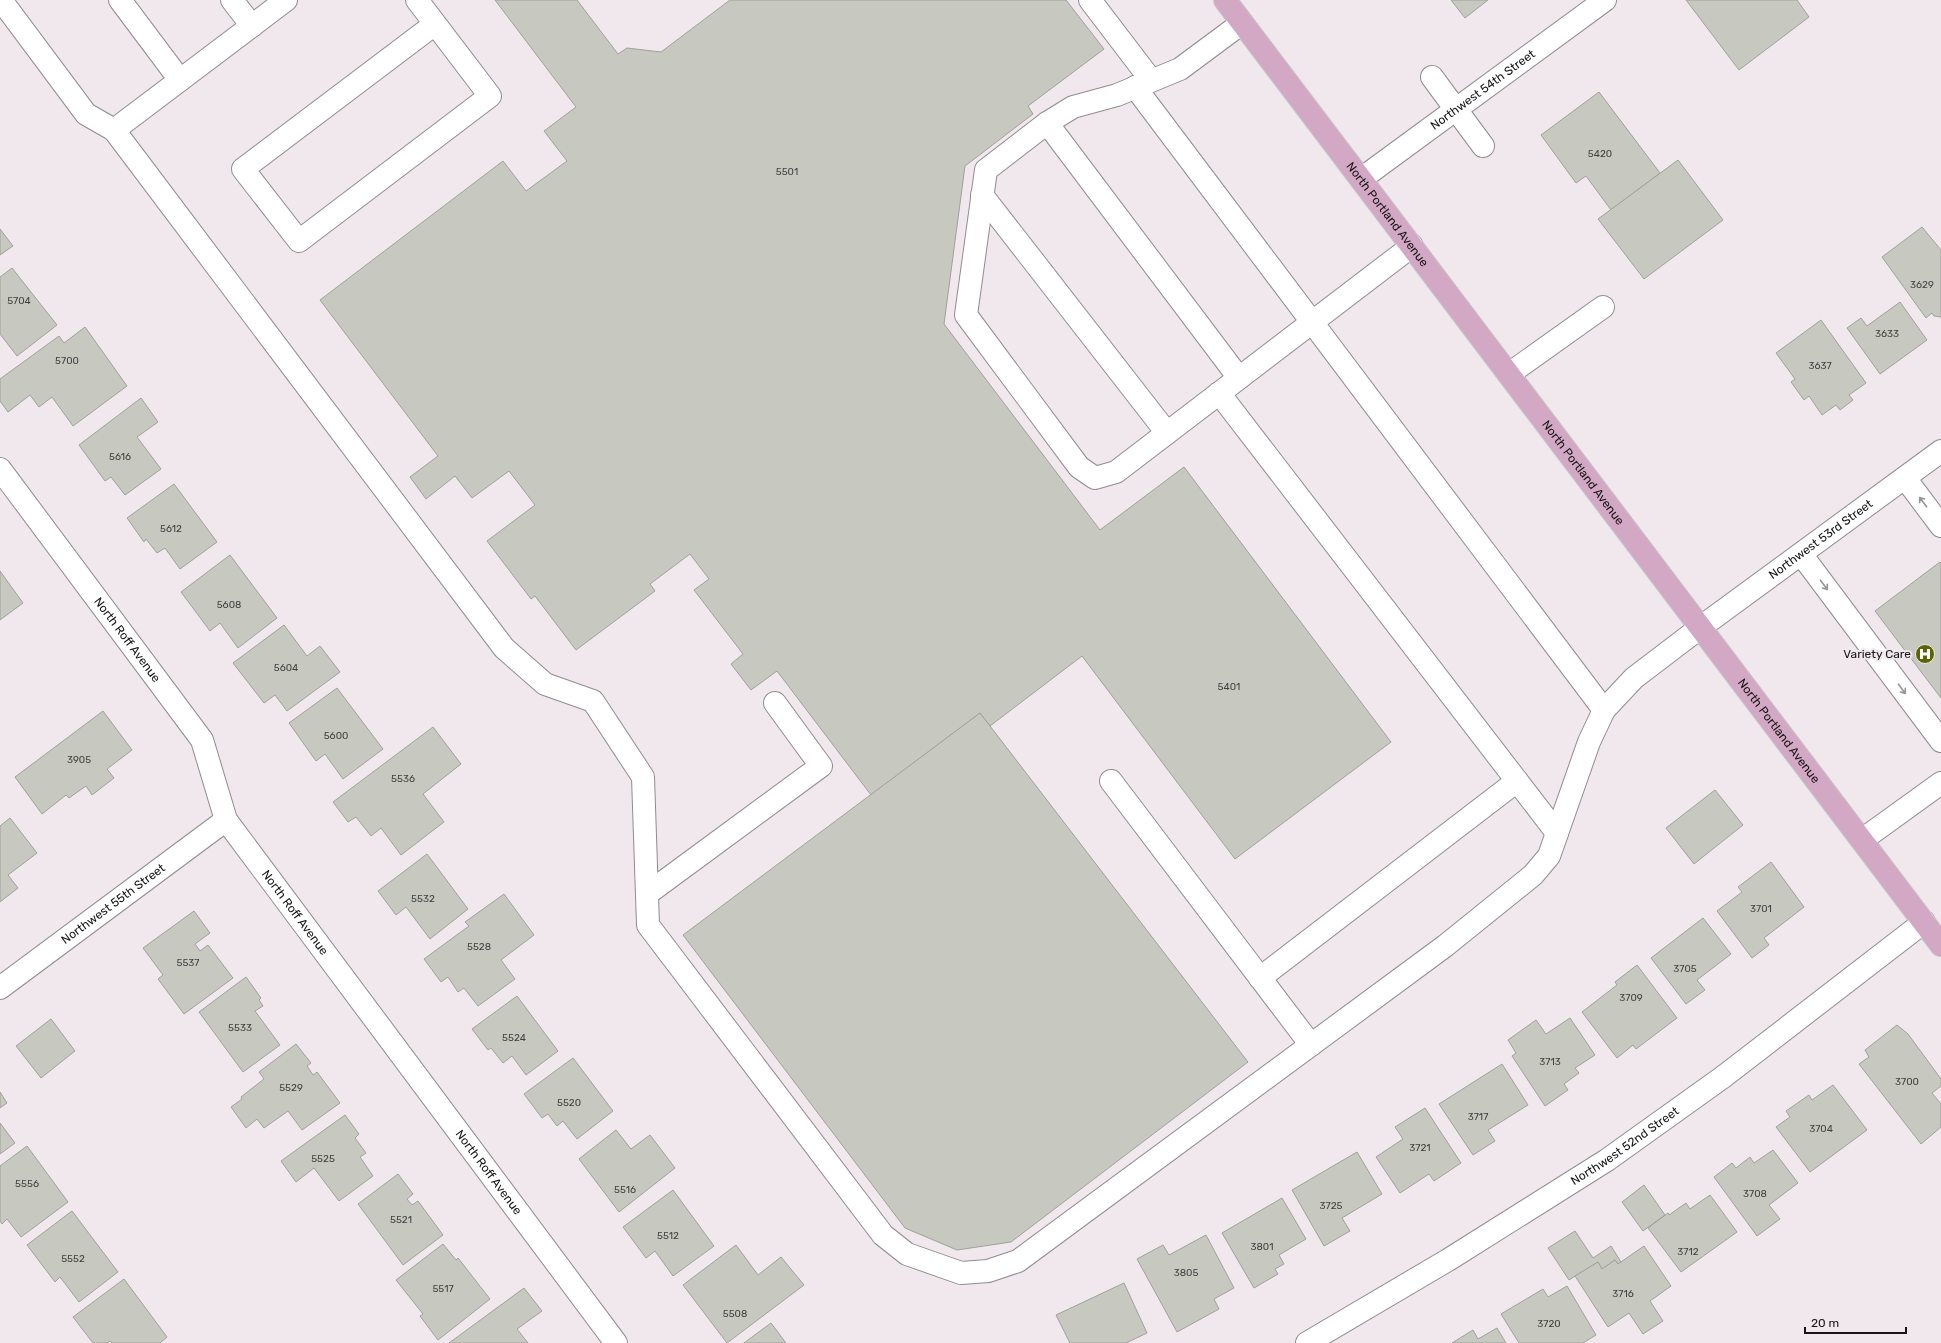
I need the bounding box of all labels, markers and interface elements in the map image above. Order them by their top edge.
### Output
street label: Northwest 54th Street [1428,47,1538,133]
house number: 5420 [1588,148,1612,160]
street label: North Portland Avenue [1343,159,1432,270]
house number: 5501 [776,166,798,178]
house number: 3629 [1910,279,1934,291]
house number: 5704 [7,295,31,307]
house number: 3633 [1875,328,1899,340]
house number: 5700 [55,355,79,367]
house number: 3637 [1808,360,1832,372]
street label: North Portland Avenue [1539,418,1627,528]
house number: 5616 [109,451,131,463]
street label: Northwest 53rd Street [1766,496,1876,582]
one-way arrow [1919,496,1927,507]
house number: 5612 [160,523,182,535]
one-way arrow [1820,580,1829,591]
street label: North Roff Avenue [91,595,164,685]
house number: 5608 [217,599,241,611]
hospital icon: Variety Care [1914,643,1936,665]
place label: Variety Care [1843,647,1911,661]
house number: 5604 [274,662,298,674]
street label: North Portland Avenue [1735,676,1823,786]
house number: 5401 [1218,681,1240,693]
one-way arrow [1898,684,1907,695]
house number: 5600 [324,730,348,742]
house number: 3905 [67,754,91,766]
house number: 5536 [391,773,415,785]
street label: Northwest 55th Street [59,861,168,947]
street label: North Roff Avenue [259,867,331,958]
house number: 5532 [411,893,435,905]
house number: 3701 [1750,903,1772,915]
house number: 5528 [467,941,491,953]
house number: 5537 [176,957,200,969]
house number: 3705 [1673,963,1697,975]
house number: 3709 [1619,992,1643,1004]
house number: 5533 [228,1022,252,1034]
house number: 5524 [502,1032,526,1044]
house number: 3713 [1539,1056,1561,1068]
house number: 3700 [1895,1076,1919,1088]
house number: 5529 [279,1082,303,1094]
house number: 5520 [557,1097,581,1109]
street label: Northwest 52nd Street [1568,1104,1682,1188]
house number: 3717 [1468,1111,1488,1123]
house number: 3704 [1809,1123,1833,1135]
street label: North Roff Avenue [453,1127,525,1218]
house number: 3721 [1409,1142,1431,1154]
house number: 5525 [311,1153,335,1165]
house number: 5556 [15,1178,39,1190]
house number: 5516 [614,1184,636,1196]
house number: 3708 [1743,1188,1767,1200]
house number: 3725 [1320,1200,1343,1212]
house number: 5521 [390,1214,412,1226]
house number: 5512 [657,1230,679,1242]
house number: 3801 [1251,1241,1274,1253]
house number: 3712 [1677,1246,1699,1258]
house number: 5552 [61,1253,85,1265]
house number: 3805 [1174,1267,1198,1279]
house number: 5517 [432,1283,454,1295]
house number: 3716 [1612,1288,1634,1300]
house number: 5508 [723,1308,747,1320]
scale bar [1805,1309,1906,1335]
text: 20 m [1811,1316,1839,1330]
house number: 3720 [1537,1318,1561,1330]

